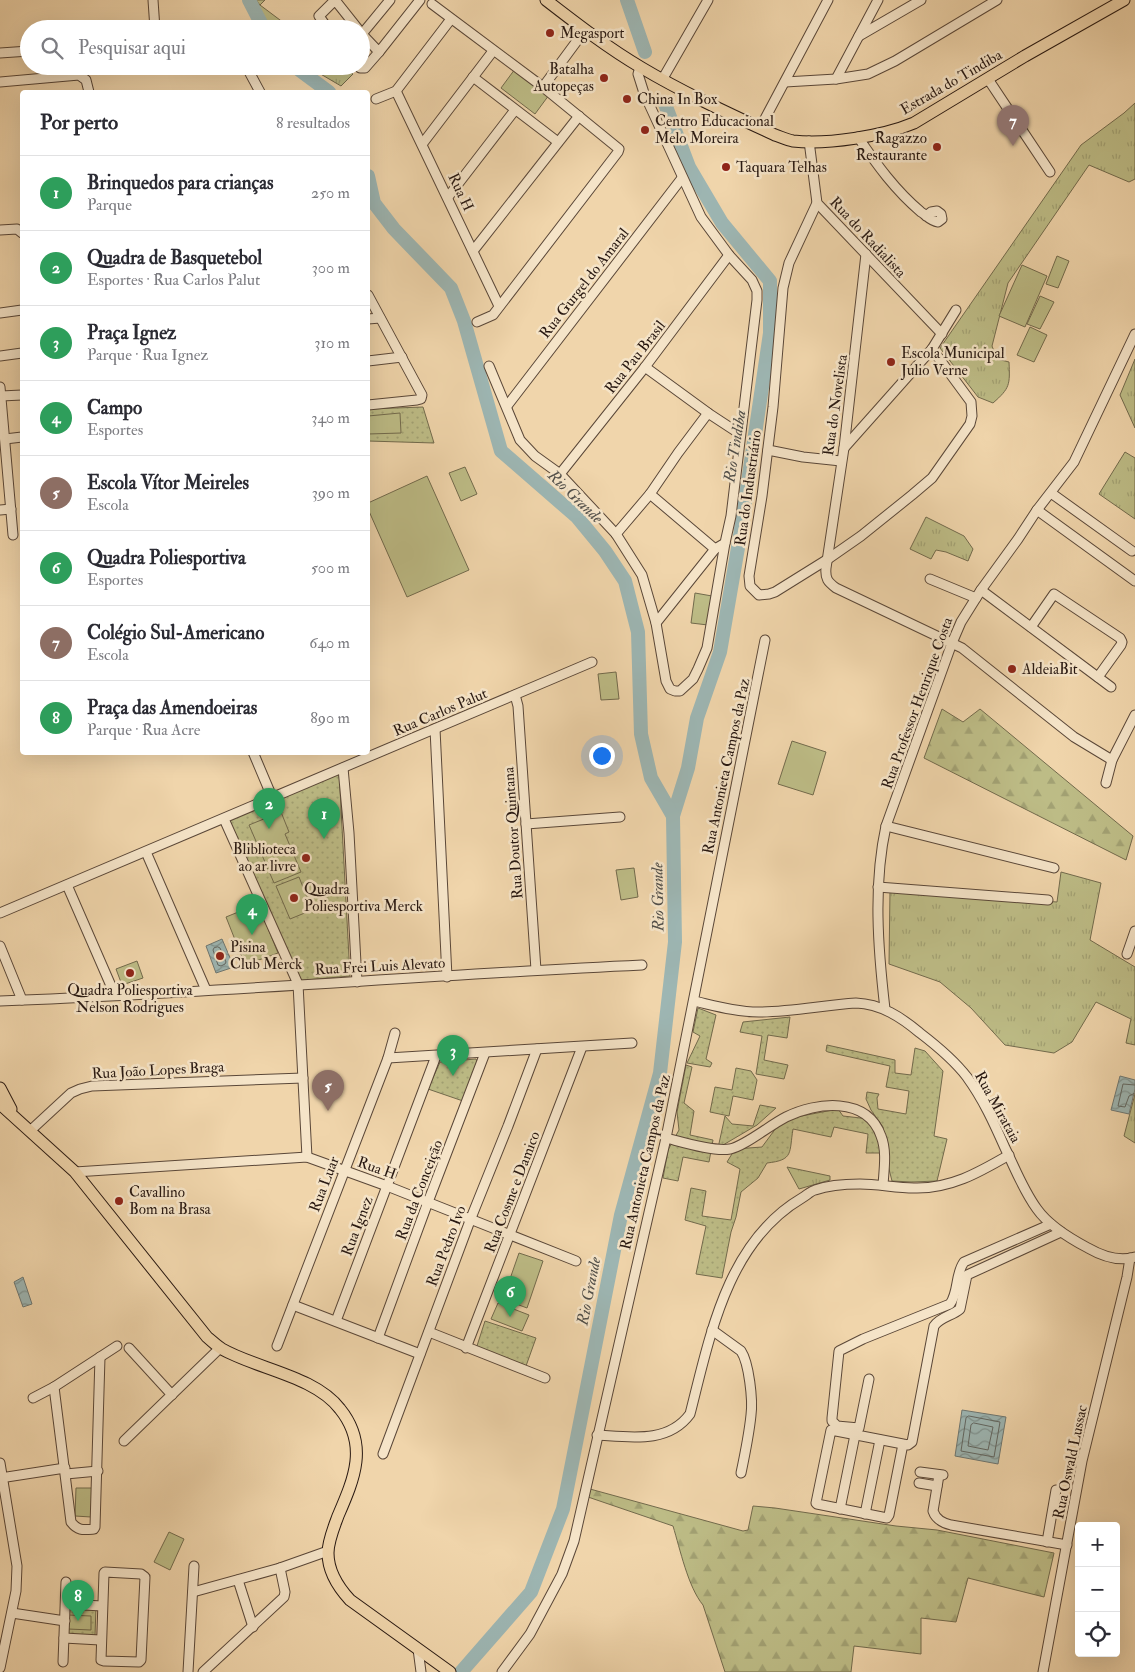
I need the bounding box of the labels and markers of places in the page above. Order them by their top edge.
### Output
place label: Megasport [560,24,625,44]
marker: Megasport [544,27,556,39]
place label: Batalha Autopeças [533,60,595,97]
marker: Batalha Autopeças [598,72,610,84]
place label: China In Box [637,90,718,109]
marker: China In Box [621,93,633,105]
pin: 7 [997,105,1029,146]
place label: Centro Educacional Melo Moreira [655,112,774,148]
marker: Centro Educacional Melo Moreira [639,124,651,136]
place label: Ragazzo Restaurante [856,129,927,165]
marker: Ragazzo Restaurante [931,141,943,153]
place label: Taquara Telhas [736,158,827,177]
marker: Taquara Telhas [720,161,732,173]
place label: Escola Municipal Julio Verne [900,344,1005,381]
marker: Escola Municipal Julio Verne [885,356,897,368]
place label: AldeiaBit [1021,660,1078,679]
marker: AldeiaBit [1006,663,1018,675]
pin: 2 [253,788,285,829]
pin: 1 [308,798,340,839]
place label: Bliblioteca ao ar livre [233,840,297,876]
marker: Bliblioteca ao ar livre [300,852,312,864]
place label: Quadra Poliesportiva Merck [304,880,423,917]
marker: Quadra Poliesportiva Merck [288,892,300,904]
pin: 4 [236,894,268,935]
place label: Pisina Club Merck [230,938,302,974]
marker: Pisina Club Merck [214,950,226,962]
marker: Quadra Poliesportiva Nelson Rodrigues [124,967,136,979]
place label: Quadra Poliesportiva Nelson Rodrigues [67,981,193,1017]
pin: 3 [437,1035,469,1076]
pin: 5 [312,1070,344,1111]
place label: Cavallino Bom na Brasa [129,1183,212,1219]
marker: Cavallino Bom na Brasa [113,1195,125,1207]
pin: 6 [494,1276,526,1317]
pin: 8 [62,1580,94,1621]

